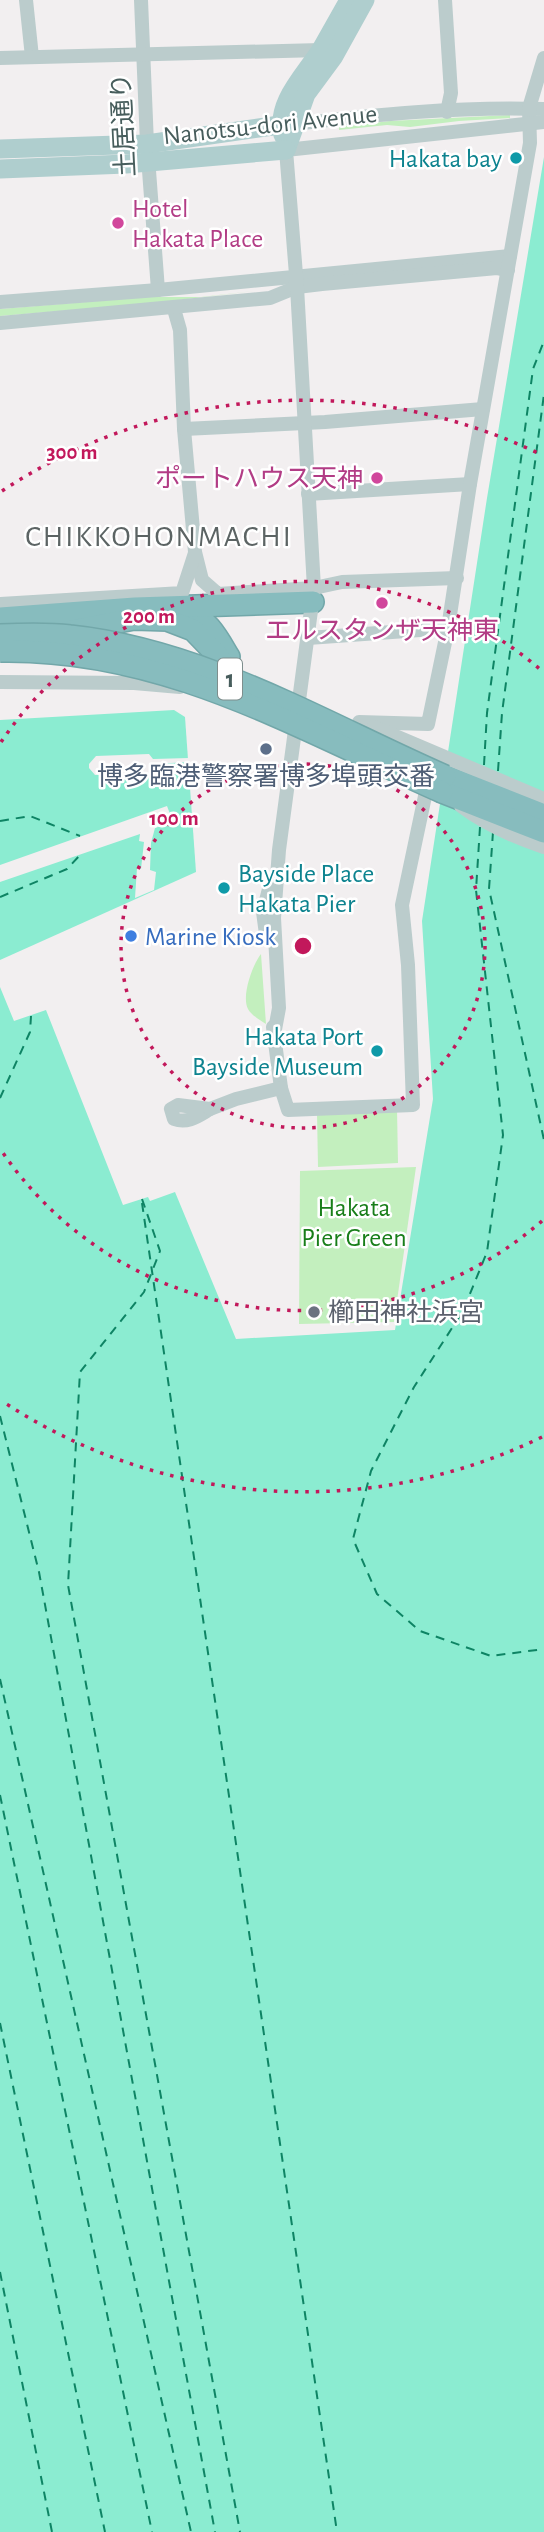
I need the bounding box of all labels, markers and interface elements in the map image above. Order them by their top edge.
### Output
street label: 土居通り [107,72,140,178]
street label: Nanotsu-dori Avenue [162,101,378,149]
place label: Hakata bay [389,146,502,172]
marker: Hakata bay [508,150,524,166]
place label: Hotel Hakata Place [132,196,263,252]
marker: Hotel Hakata Place [110,215,126,231]
text: 300 m [46,442,98,463]
place label: ポートハウス天神 [155,464,363,492]
marker: ポートハウス天神 [369,470,385,486]
district label: CHIKKOHONMACHI [25,522,293,552]
marker: エルスタンザ天神東 [374,595,390,611]
text: 200 m [123,606,175,627]
place label: エルスタンザ天神東 [265,617,499,644]
road number: 1 [218,658,242,700]
marker: 博多臨港警察署博多埠頭交番 [258,741,274,757]
place label: 博多臨港警察署博多埠頭交番 [97,762,435,790]
text: 100 m [149,808,199,829]
place label: Bayside Place Hakata Pier [238,861,374,917]
marker: Bayside Place Hakata Pier [216,880,232,896]
place label: Marine Kiosk [145,924,276,950]
marker: Marine Kiosk [123,928,139,944]
centre of rings [291,934,315,958]
place label: Hakata Port Bayside Museum [192,1024,363,1080]
marker: Hakata Port Bayside Museum [369,1043,385,1059]
park label: Hakata Pier Green [301,1195,407,1251]
place label: 櫛田神社浜宮 [328,1299,484,1326]
marker: 櫛田神社浜宮 [306,1304,322,1320]

